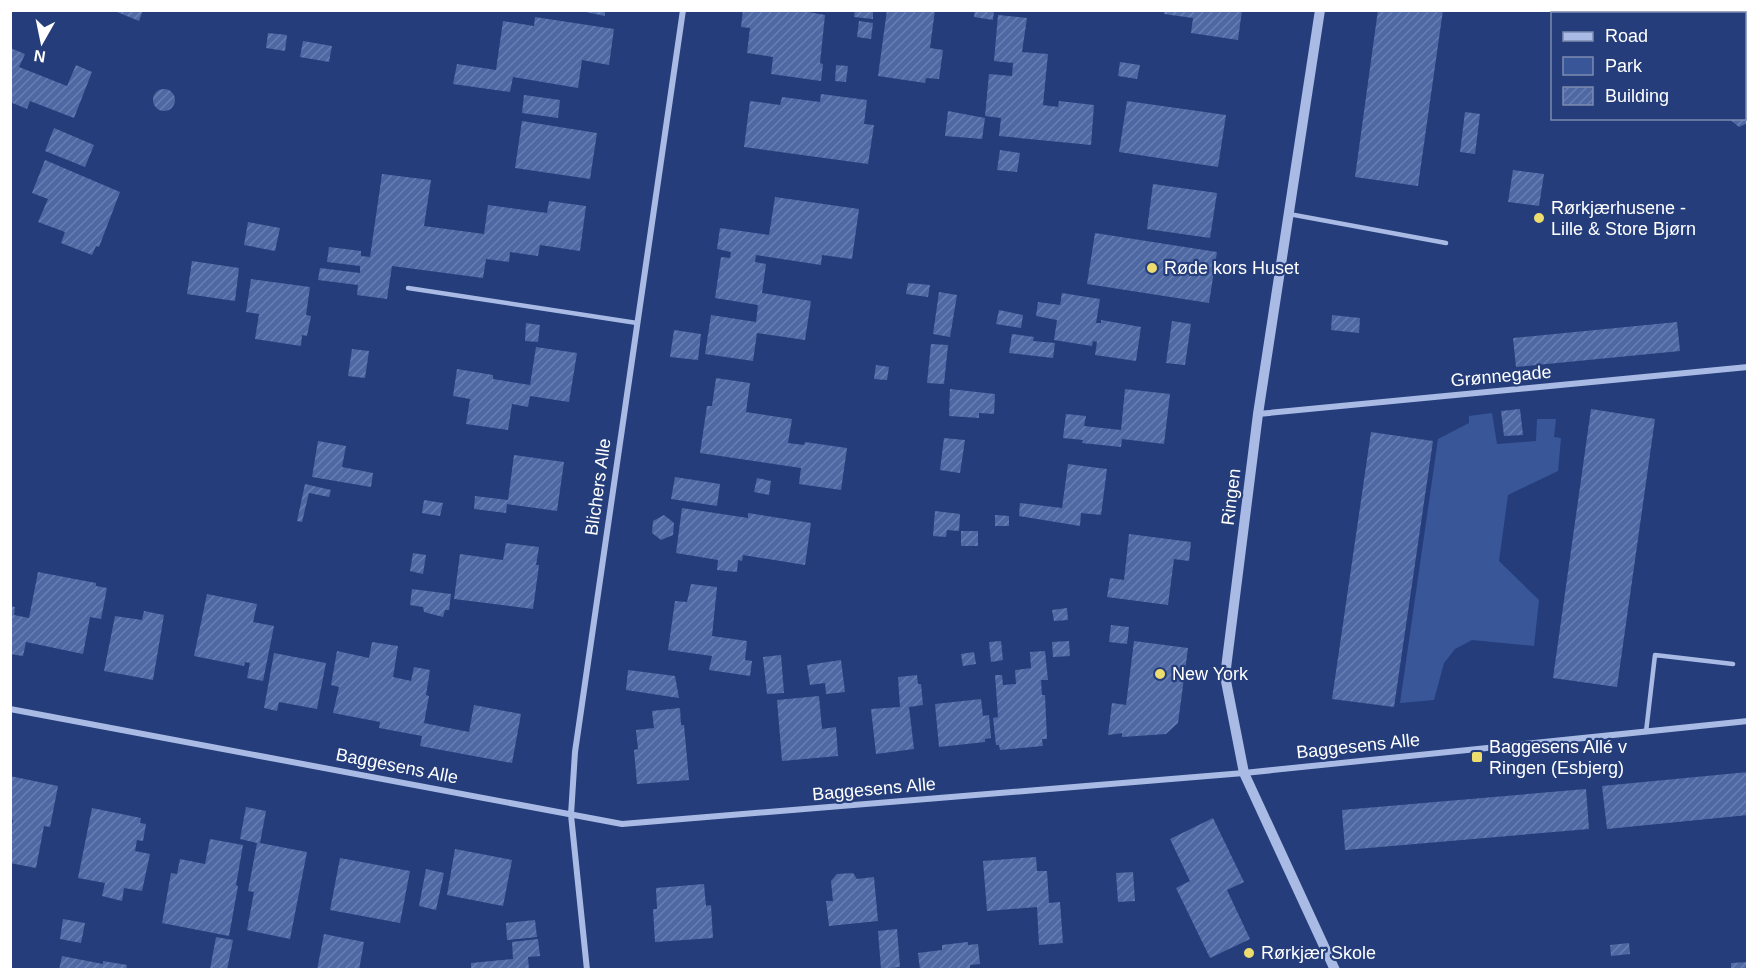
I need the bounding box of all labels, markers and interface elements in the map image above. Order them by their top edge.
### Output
north arrow [12,12,72,72]
legend [1551,12,1746,120]
text: Road [1605,26,1648,46]
text: N [33,47,47,66]
text: Park [1605,56,1643,76]
text: Building [1605,86,1669,106]
place label: Rørkjærhusene - Lille & Store Bjørn [1551,198,1696,239]
marker: Rørkjærhusene - Lille & Store Bjørn [1532,211,1546,225]
place label: Røde kors Huset [1164,258,1299,278]
marker: Røde kors Huset [1145,261,1159,275]
street label: Grønnegade [1450,362,1552,390]
street label: Blichers Alle [581,437,615,537]
street label: Ringen [1218,467,1244,527]
place label: New York [1172,664,1249,684]
marker: New York [1153,667,1167,681]
street label: Baggesens Alle [1295,730,1421,762]
place label: Baggesens Allé v Ringen (Esbjerg) [1489,737,1627,778]
street label: Baggesens Alle [334,744,460,788]
marker: Baggesens Allé v Ringen (Esbjerg) [1470,750,1484,764]
street label: Baggesens Alle [811,774,937,804]
place label: Rørkjær Skole [1261,943,1376,963]
marker: Rørkjær Skole [1242,946,1256,960]

